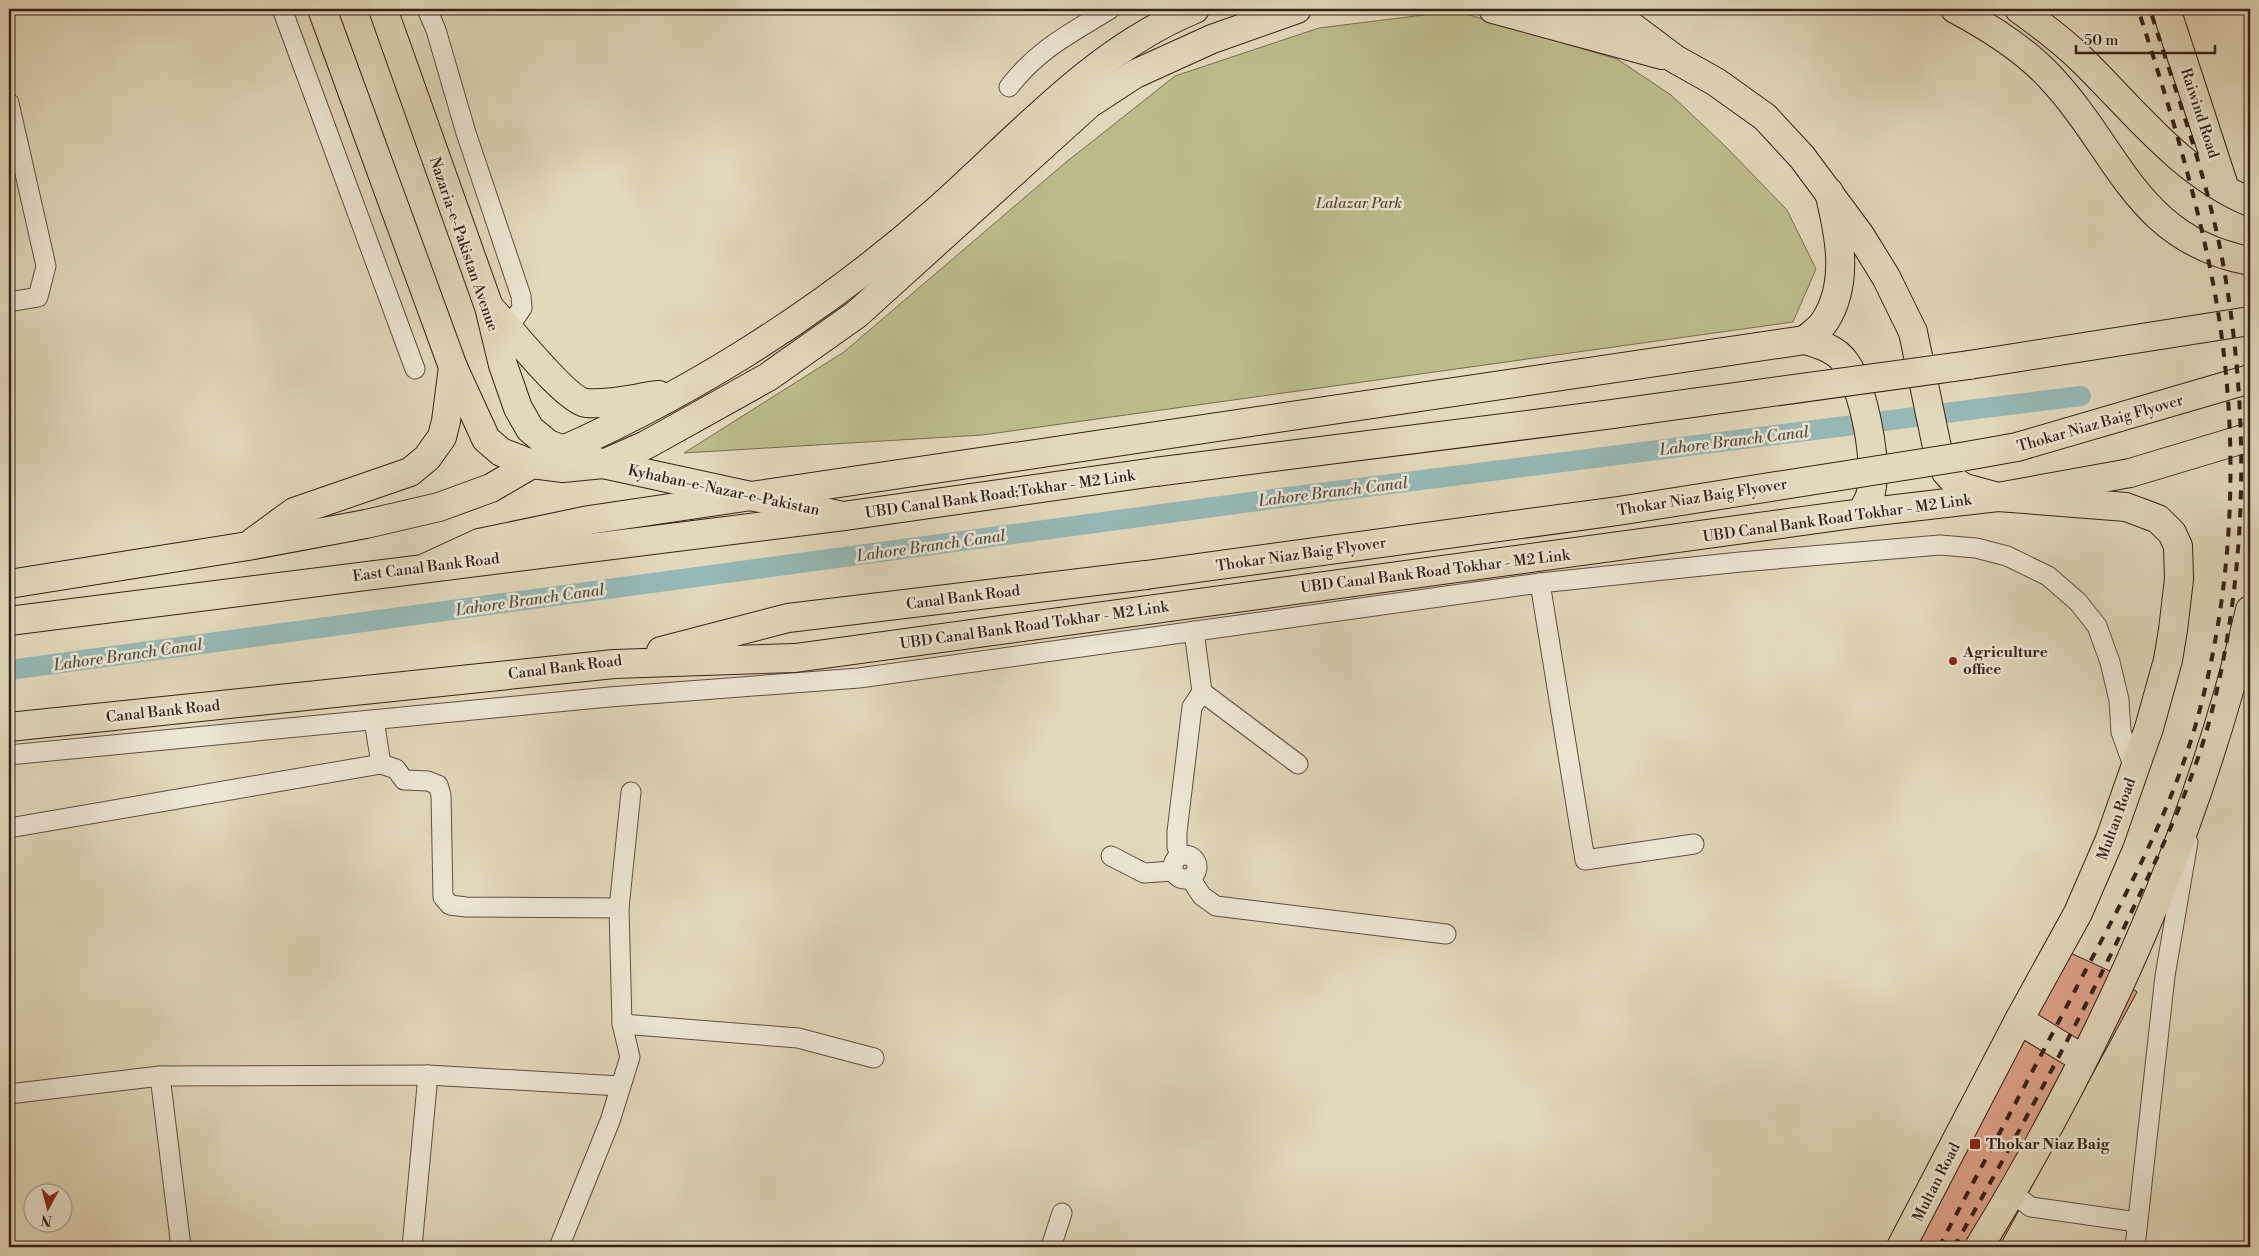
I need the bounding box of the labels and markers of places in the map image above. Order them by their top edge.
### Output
place label: Agriculture office [1962,643,2048,679]
marker: Agriculture office [1947,655,1959,667]
place label: Thokar Niaz Baig [1986,1135,2110,1154]
marker: Thokar Niaz Baig [1968,1137,1982,1151]

